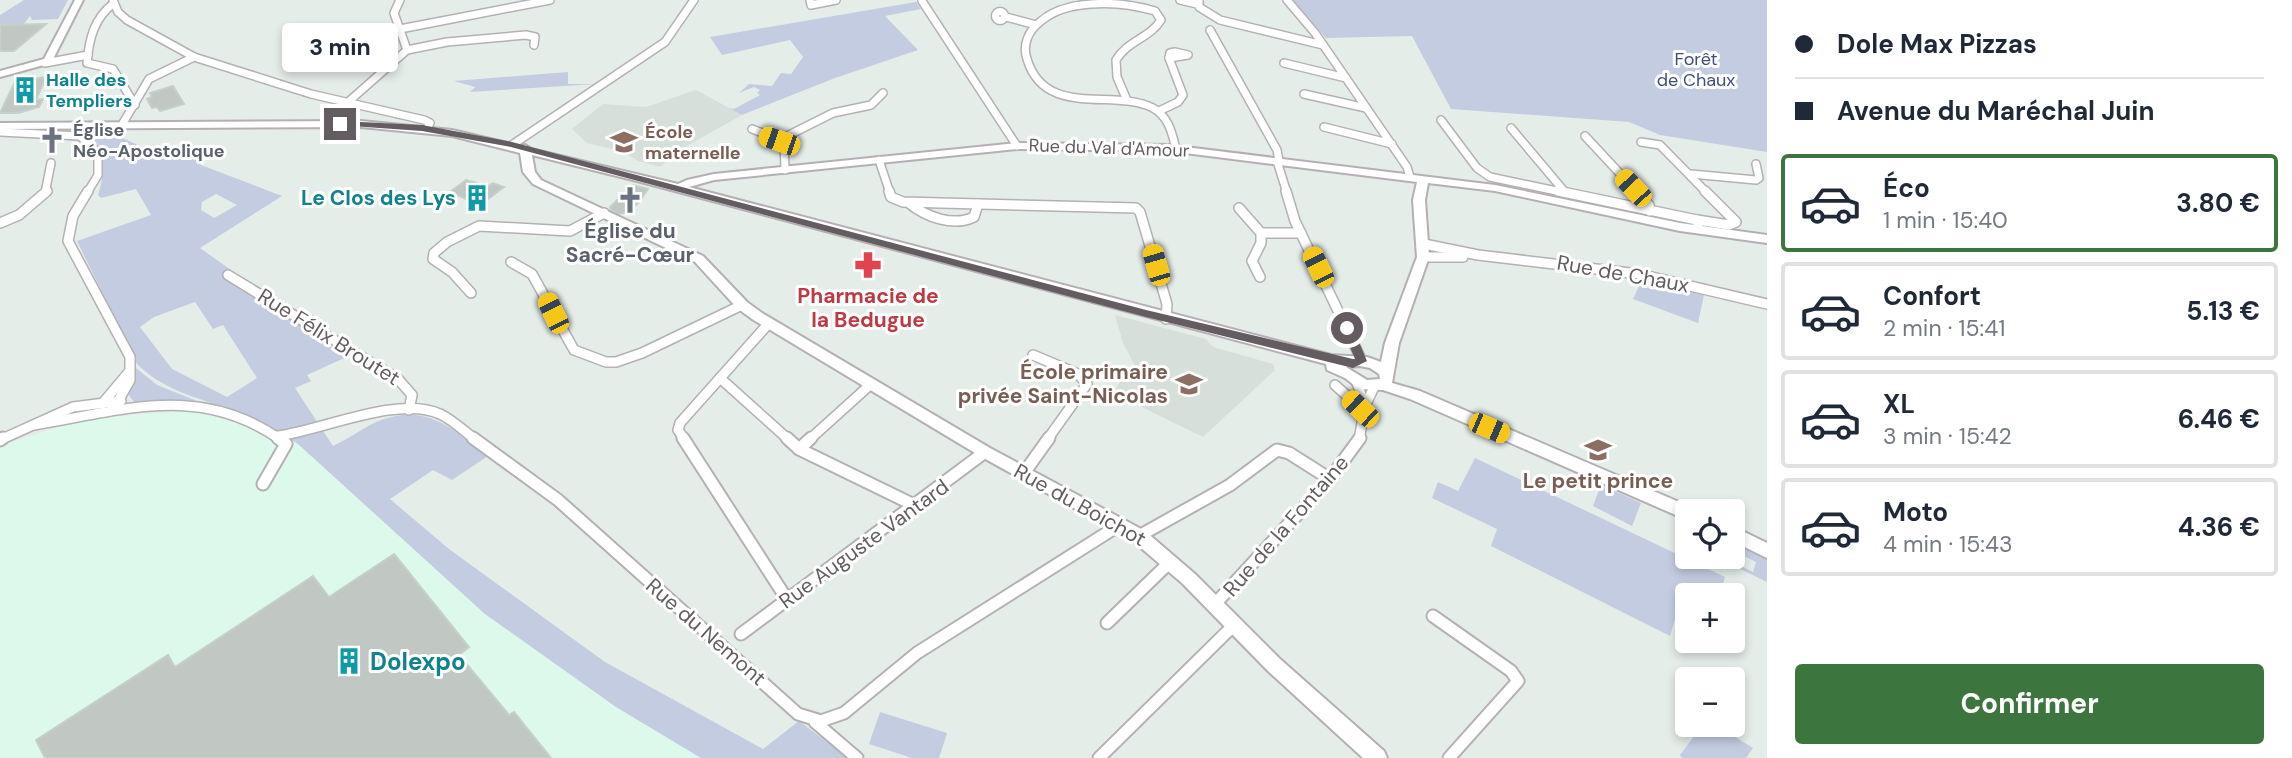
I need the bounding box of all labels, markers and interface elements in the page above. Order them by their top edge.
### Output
callout: 3 min [282,23,398,72]
text: Dole Max Pizzas [1837,27,2037,61]
text: 3 min [309,32,371,62]
park label: Forêt de Chaux [1657,47,1735,92]
place label: Halle des Templiers [46,68,132,113]
building icon: Halle des Templiers [10,75,40,105]
text: Avenue du Maréchal Juin [1837,94,2154,128]
route end [324,108,356,140]
place label: Église Néo-Apostolique [73,118,225,163]
place label: École maternelle [645,120,741,165]
car [756,124,803,158]
church icon: Église Néo-Apostolique [37,125,67,155]
school or university icon: École maternelle [609,127,639,157]
street label: Rue du Val d'Amour [1028,133,1190,163]
car [1611,165,1656,211]
text: Éco [1883,171,1930,205]
icon: car [1799,172,1862,235]
building icon: Le Clos des Lys [462,183,492,213]
place label: Le Clos des Lys [301,184,456,212]
church icon: Église du Sacré-Cœur [615,185,645,215]
text: 3.80 € [2176,186,2260,220]
text: 1 min · 15:40 [1883,205,2008,235]
place label: Église du Sacré-Cœur [566,217,695,269]
car [1141,242,1172,288]
car [1300,244,1337,290]
street label: Rue de Chaux [1555,249,1691,299]
pharmacy icon: Pharmacie de la Bedugue [853,250,883,280]
text: Confort [1883,279,1981,313]
icon: car [1799,280,1862,343]
street label: Rue Félix Broutet [253,282,405,392]
place label: Pharmacie de la Bedugue [797,282,939,334]
car [535,290,572,336]
text: 5.13 € [2186,294,2260,328]
route start [1331,312,1363,344]
text: 2 min · 15:41 [1883,313,2005,343]
place label: École primaire privée Saint-Nicolas [958,358,1168,410]
school or university icon: École primaire privée Saint-Nicolas [1174,369,1204,399]
car [1338,387,1383,431]
text: XL [1883,387,1915,421]
icon: car [1799,388,1862,451]
text: 6.46 € [2178,402,2260,436]
car [1466,410,1513,446]
text: 3 min · 15:42 [1883,421,2012,451]
school or university icon: Le petit prince [1583,435,1613,465]
street label: Rue de la Fontaine [1217,449,1355,602]
street label: Rue du Boichot [1009,457,1151,553]
place label: Le petit prince [1523,467,1673,495]
street label: Rue Auguste Vantard [773,473,955,615]
text: Moto [1883,495,1948,529]
icon: car [1799,496,1862,559]
map controls [1675,499,1745,737]
button: locate [1675,499,1745,569]
text: 4.36 € [2178,510,2260,544]
text: 4 min · 15:43 [1883,529,2013,559]
street label: Rue du Nemont [640,572,772,692]
button: + [1675,583,1745,653]
building icon: Dolexpo [334,646,364,676]
place label: Dolexpo [370,646,466,677]
button: Confirmer [1795,664,2264,744]
button: − [1675,667,1745,737]

